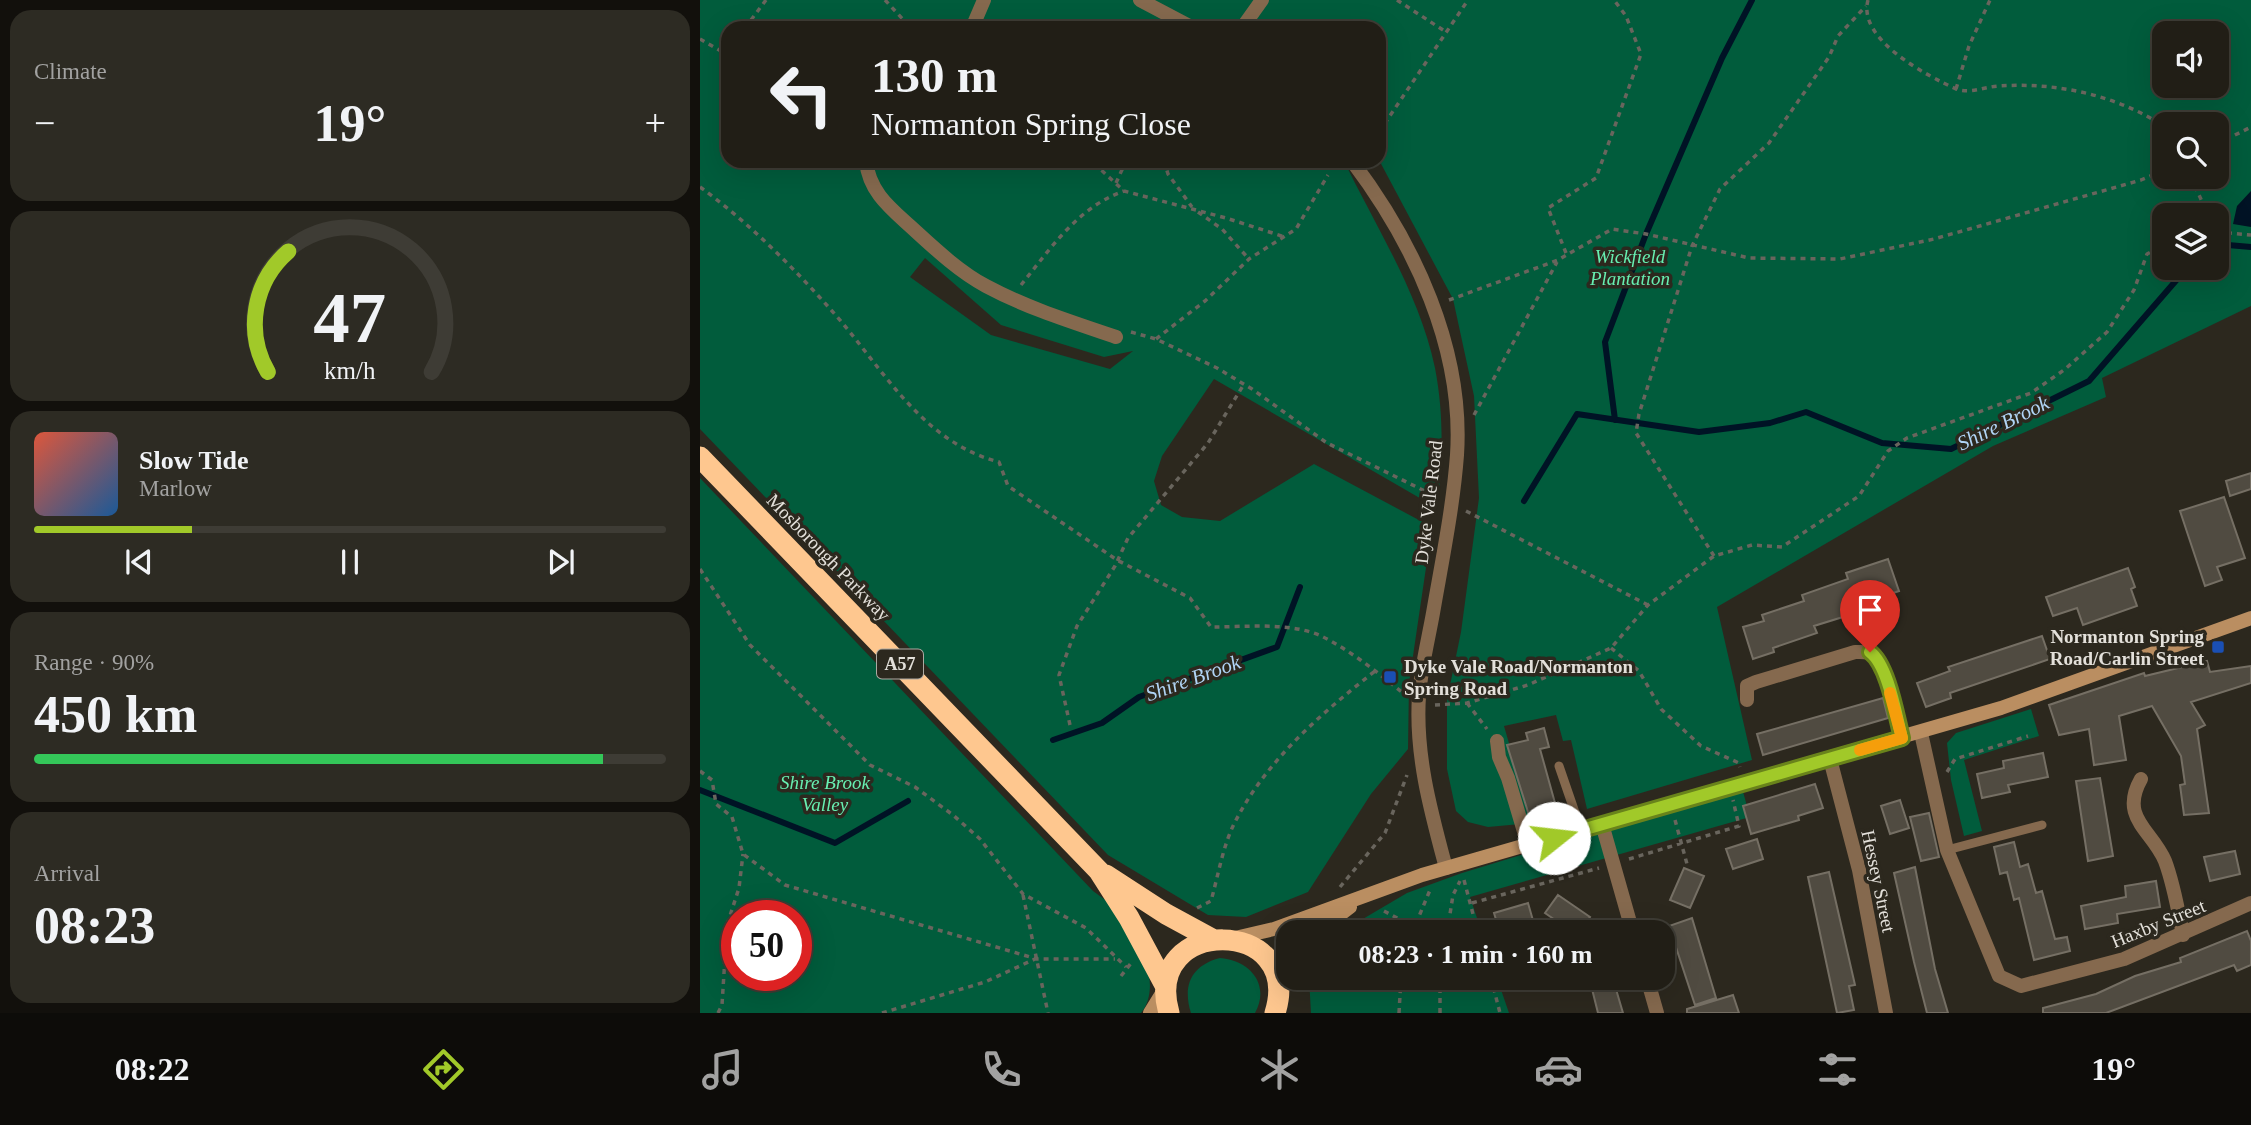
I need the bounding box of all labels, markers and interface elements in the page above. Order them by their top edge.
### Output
map controls [2152,21,2229,280]
button: sound [2152,21,2229,98]
text: 130 m [871,48,998,103]
icon: left [756,49,847,140]
text: Climate [34,59,107,84]
text: 19° [314,95,386,152]
text: − [34,102,55,144]
text: + [645,102,666,144]
text: Normanton Spring Close [871,106,1191,142]
button: search [2152,112,2229,189]
button: layers [2152,203,2229,280]
park label: Wickfield Plantation [1589,246,1670,289]
text: 47 [314,277,386,358]
text: km/h [324,357,376,384]
water label: Shire Brook [1953,390,2054,456]
street label: Dyke Vale Road [1411,439,1447,565]
text: Slow Tide [139,446,249,475]
text: Marlow [139,476,212,501]
street label: Mosborough Parkway [763,489,895,626]
icon: previous [120,543,158,581]
icon: pause [331,543,369,581]
icon: next [542,543,580,581]
pin [1840,580,1900,652]
icon: arrive [1851,591,1889,629]
place label: Normanton Spring Road/Carlin Street [2050,626,2205,669]
marker: Normanton Spring Road/Carlin Street [2210,639,2226,655]
text: Range · 90% [34,650,154,675]
road number: A57 [877,650,923,678]
water label: Shire Brook [1142,650,1244,706]
place label: Dyke Vale Road/Normanton Spring Road [1404,656,1634,699]
marker: Dyke Vale Road/Normanton Spring Road [1382,669,1398,685]
text: 450 km [34,686,197,743]
park label: Shire Brook Valley [780,772,871,815]
position arrow [1517,801,1591,875]
street label: Hessey Street [1857,828,1900,935]
text: Arrival [34,861,100,886]
street label: Haxby Street [2108,895,2209,952]
text: 08:23 [34,897,155,954]
speed limit sign: 50 [721,900,812,991]
text: 08:23 · 1 min · 160 m [1359,940,1593,969]
icon: directions [419,1045,468,1094]
icon: music [698,1045,747,1094]
icon: phone [977,1045,1026,1094]
icon: climate [1255,1045,1304,1094]
icon: car [1534,1045,1583,1094]
icon: filters [1813,1045,1862,1094]
text: 08:22 [115,1051,190,1087]
text: 19° [2091,1051,2136,1087]

